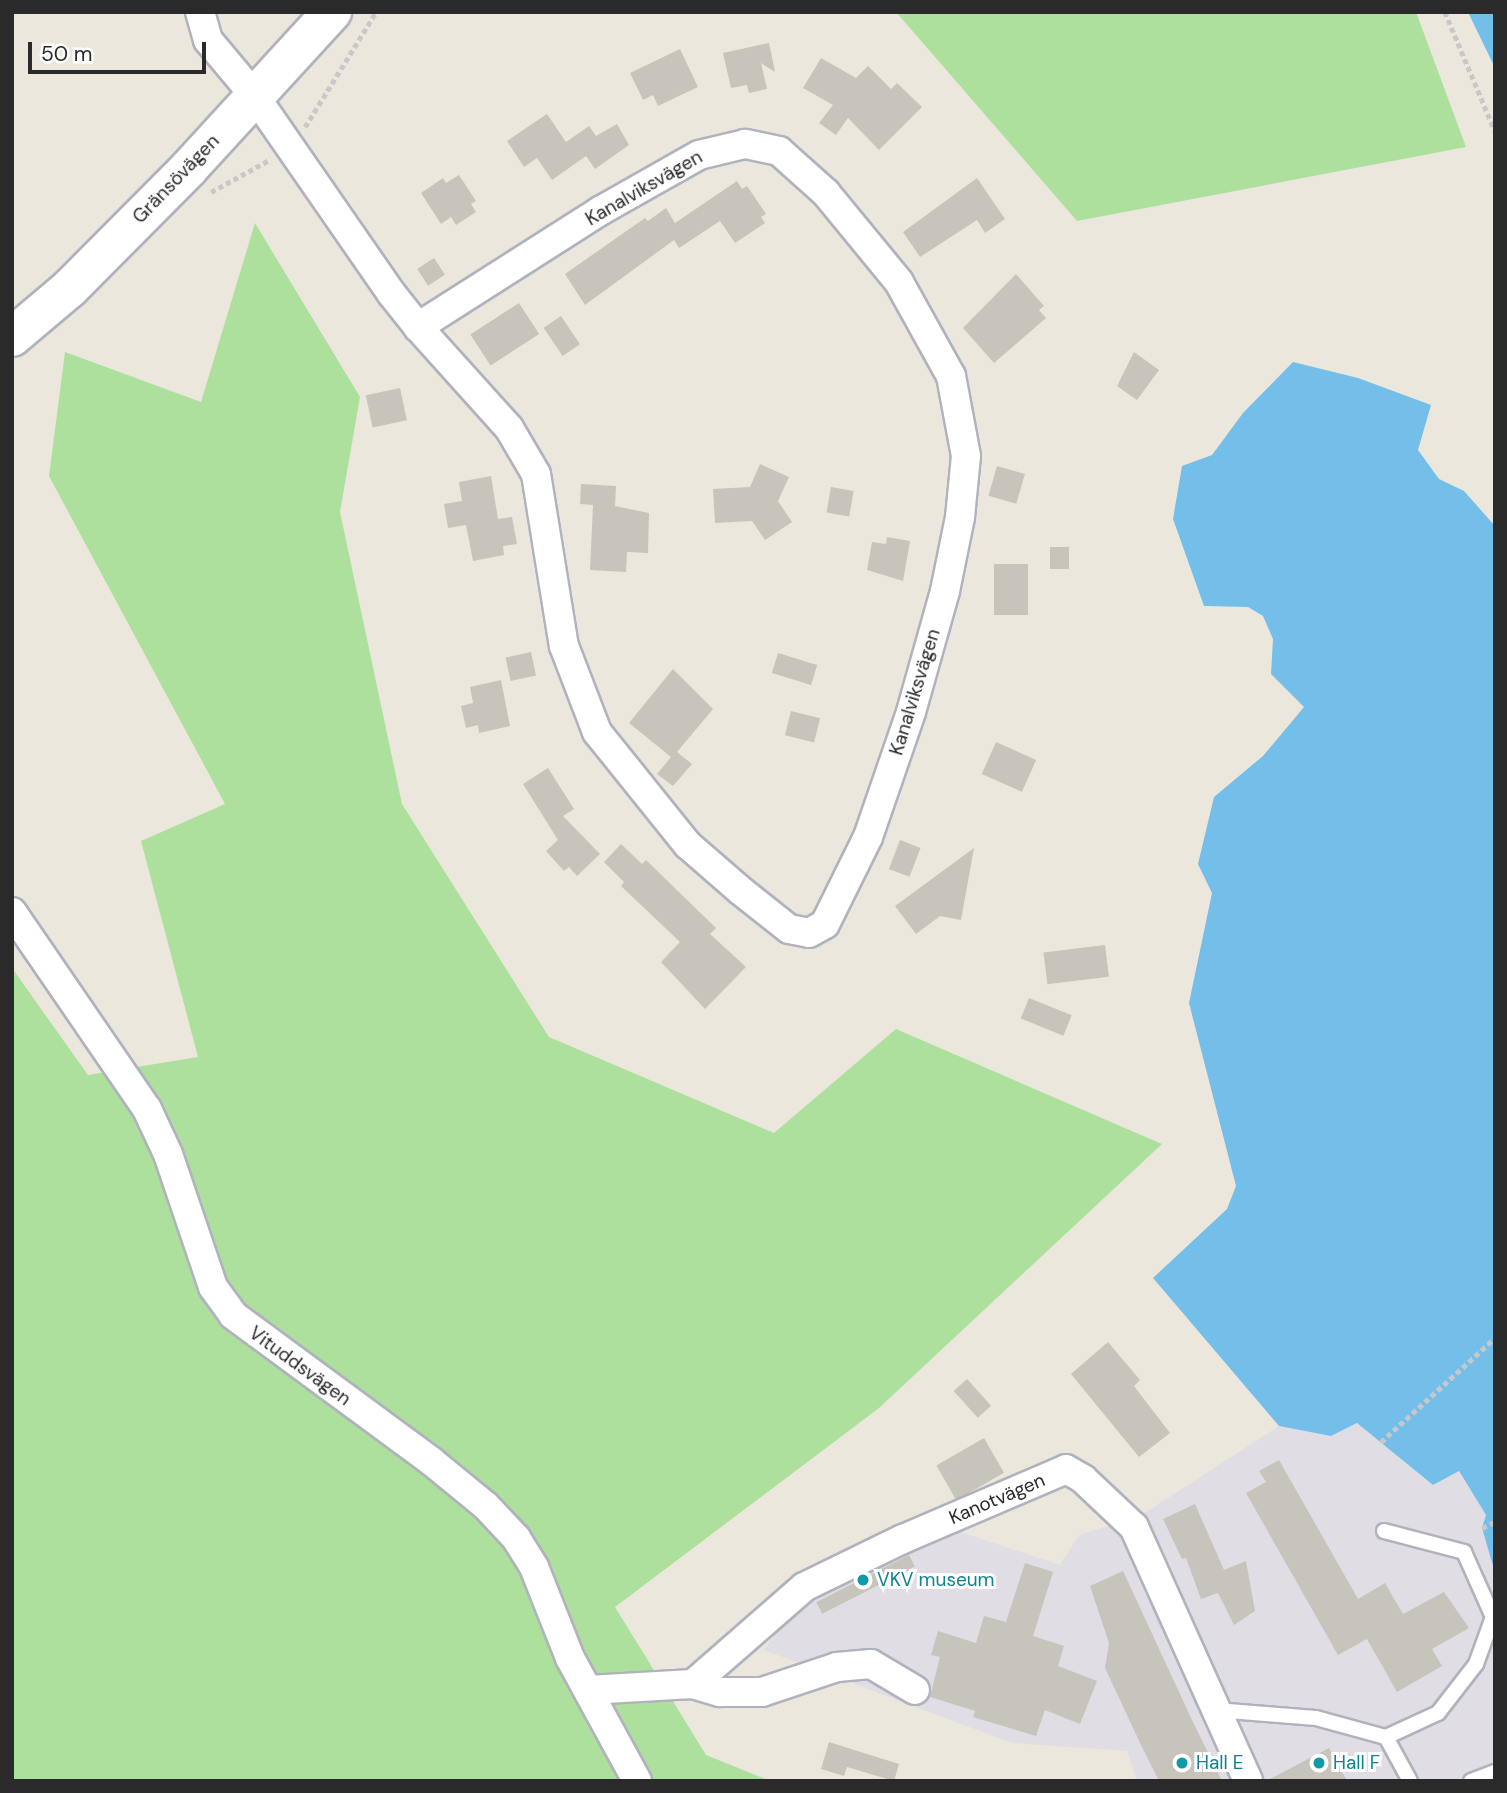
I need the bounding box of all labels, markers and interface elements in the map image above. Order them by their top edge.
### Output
scale bar [32,28,210,72]
text: 50 m [41,40,92,68]
street label: Gränsövägen [128,130,224,228]
street label: Kanalviksvägen [582,145,706,231]
street label: Kanalviksvägen [885,626,945,758]
street label: Vituddsvägen [245,1321,355,1411]
street label: Kanotvägen [946,1469,1048,1529]
place label: VKV museum [877,1569,995,1591]
marker: VKV museum [855,1572,871,1588]
place label: Hall E [1196,1752,1244,1774]
place label: Hall F [1333,1752,1380,1774]
marker: Hall E [1174,1755,1190,1771]
marker: Hall F [1311,1755,1327,1771]

